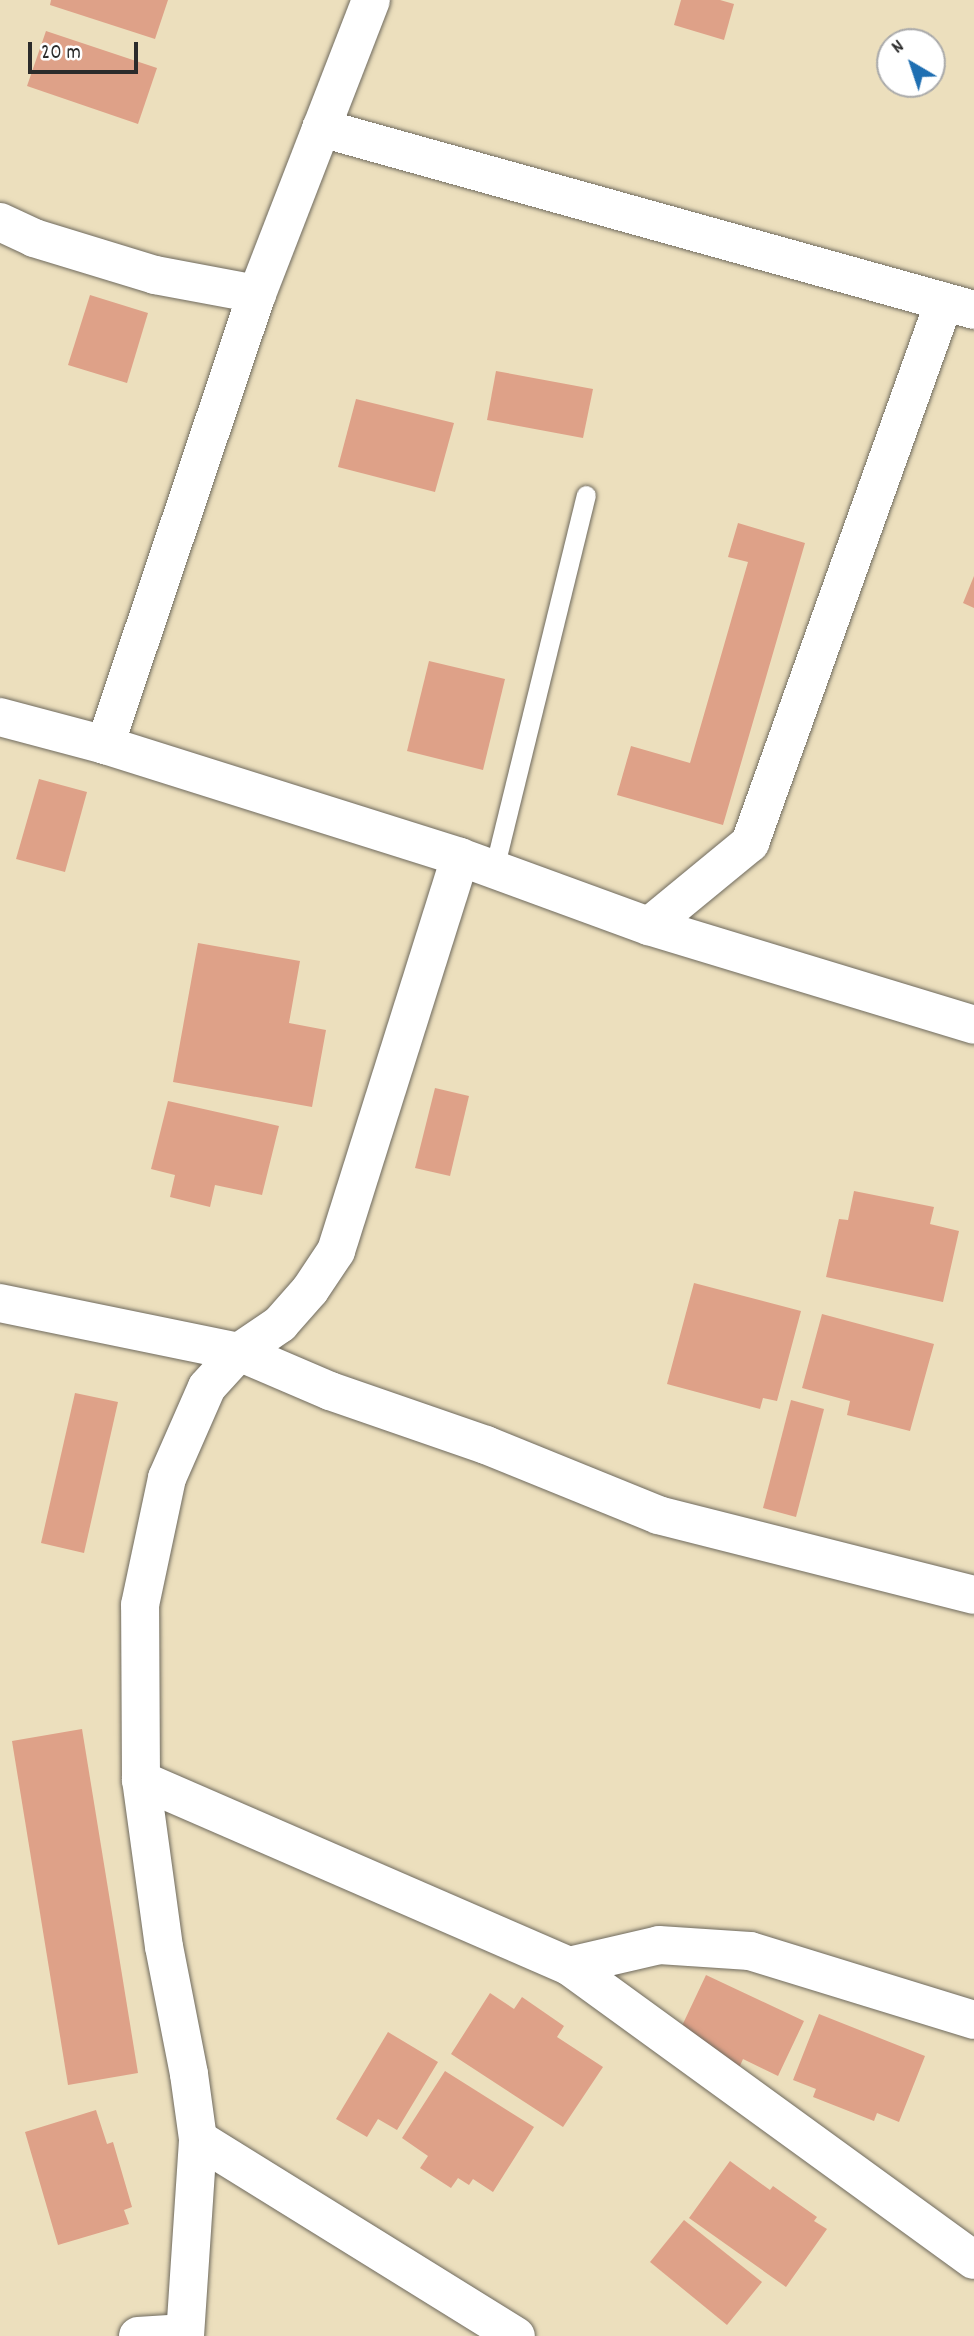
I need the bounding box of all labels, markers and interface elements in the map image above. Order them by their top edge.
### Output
scale bar [32,28,142,72]
north arrow [876,28,946,98]
text: N [887,34,911,61]
text: 20 m [41,39,81,69]

